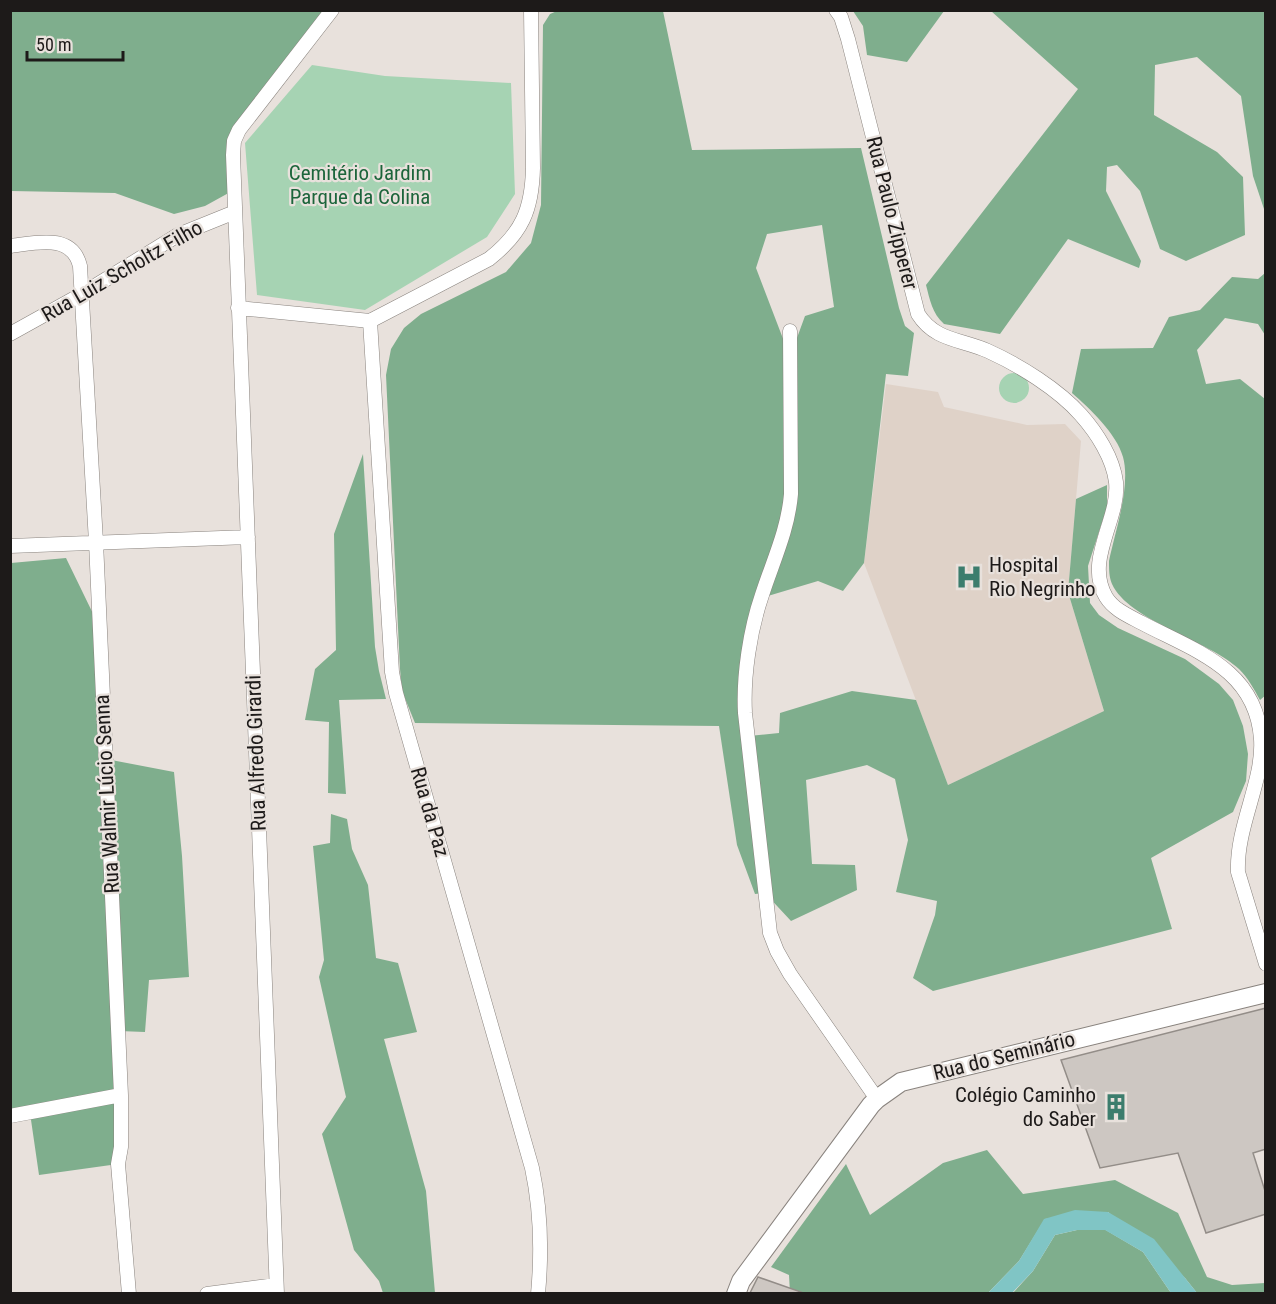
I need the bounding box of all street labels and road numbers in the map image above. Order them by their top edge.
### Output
street label: Rua Paulo Zipperer [861,134,923,292]
street label: Rua Luiz Scholtz Filho [37,215,207,327]
street label: Rua Alfredo Girardi [241,674,271,832]
street label: Rua Walmir Lúcio Senna [90,694,124,894]
street label: Rua da Paz [406,764,454,860]
street label: Rua do Seminário [931,1027,1077,1085]

